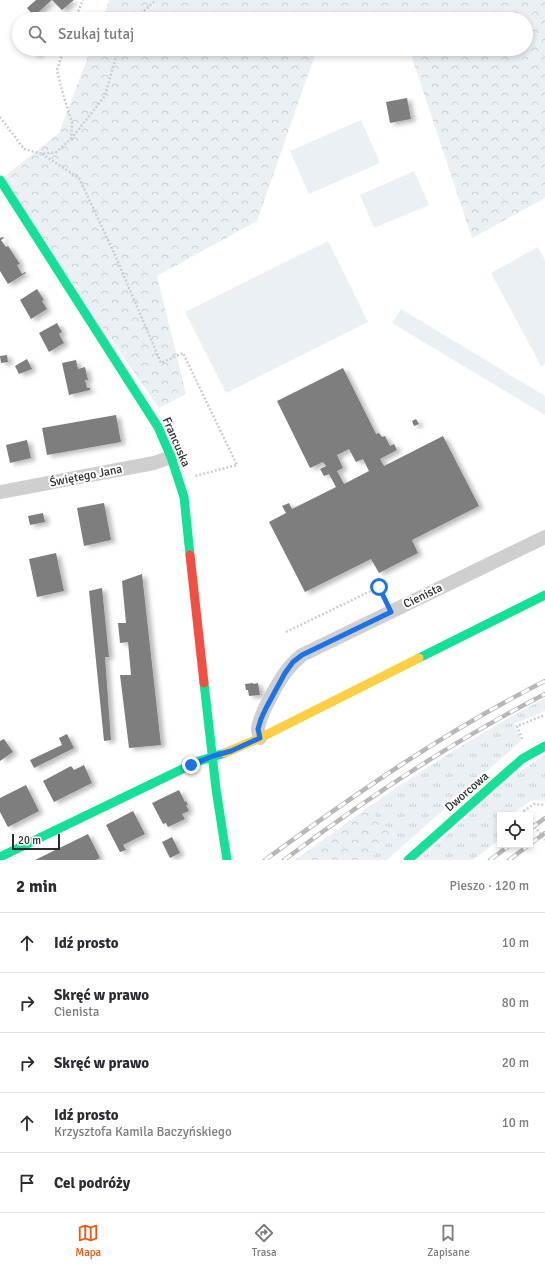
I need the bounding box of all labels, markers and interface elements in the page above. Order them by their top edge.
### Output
search box [12,12,533,56]
icon: search [26,23,48,45]
text: Szukaj tutaj [58,25,134,43]
street label: Francuska [159,415,193,469]
street label: Świętego Jana [48,462,124,490]
route start [370,578,388,596]
street label: Cienista [401,580,445,612]
route end [182,756,200,774]
street label: Dworcowa [442,769,492,815]
map controls [497,812,533,848]
button: locate [497,812,533,848]
scale bar [12,832,60,851]
text: 20 m [18,834,41,847]
text: 2 min [16,876,57,897]
text: Pieszo · 120 m [450,878,529,894]
icon: ahead [16,932,38,954]
text: Idź prosto [54,934,118,952]
text: 10 m [502,935,529,951]
text: Skręć w prawo [54,986,149,1004]
icon: right [16,992,38,1014]
text: 80 m [502,995,529,1011]
text: Cienista [54,1004,99,1020]
icon: right [16,1052,38,1074]
text: Skręć w prawo [54,1054,149,1072]
text: 20 m [502,1055,529,1071]
text: Idź prosto [54,1106,118,1124]
icon: ahead [16,1112,38,1134]
text: 10 m [502,1115,529,1131]
text: Krzysztofa Kamila Baczyńskiego [54,1124,232,1140]
icon: arrive [16,1172,38,1194]
text: Cel podróży [54,1174,130,1192]
tab: Mapa [75,1222,101,1259]
tab: Trasa [252,1222,277,1259]
tab: Zapisane [427,1222,470,1259]

